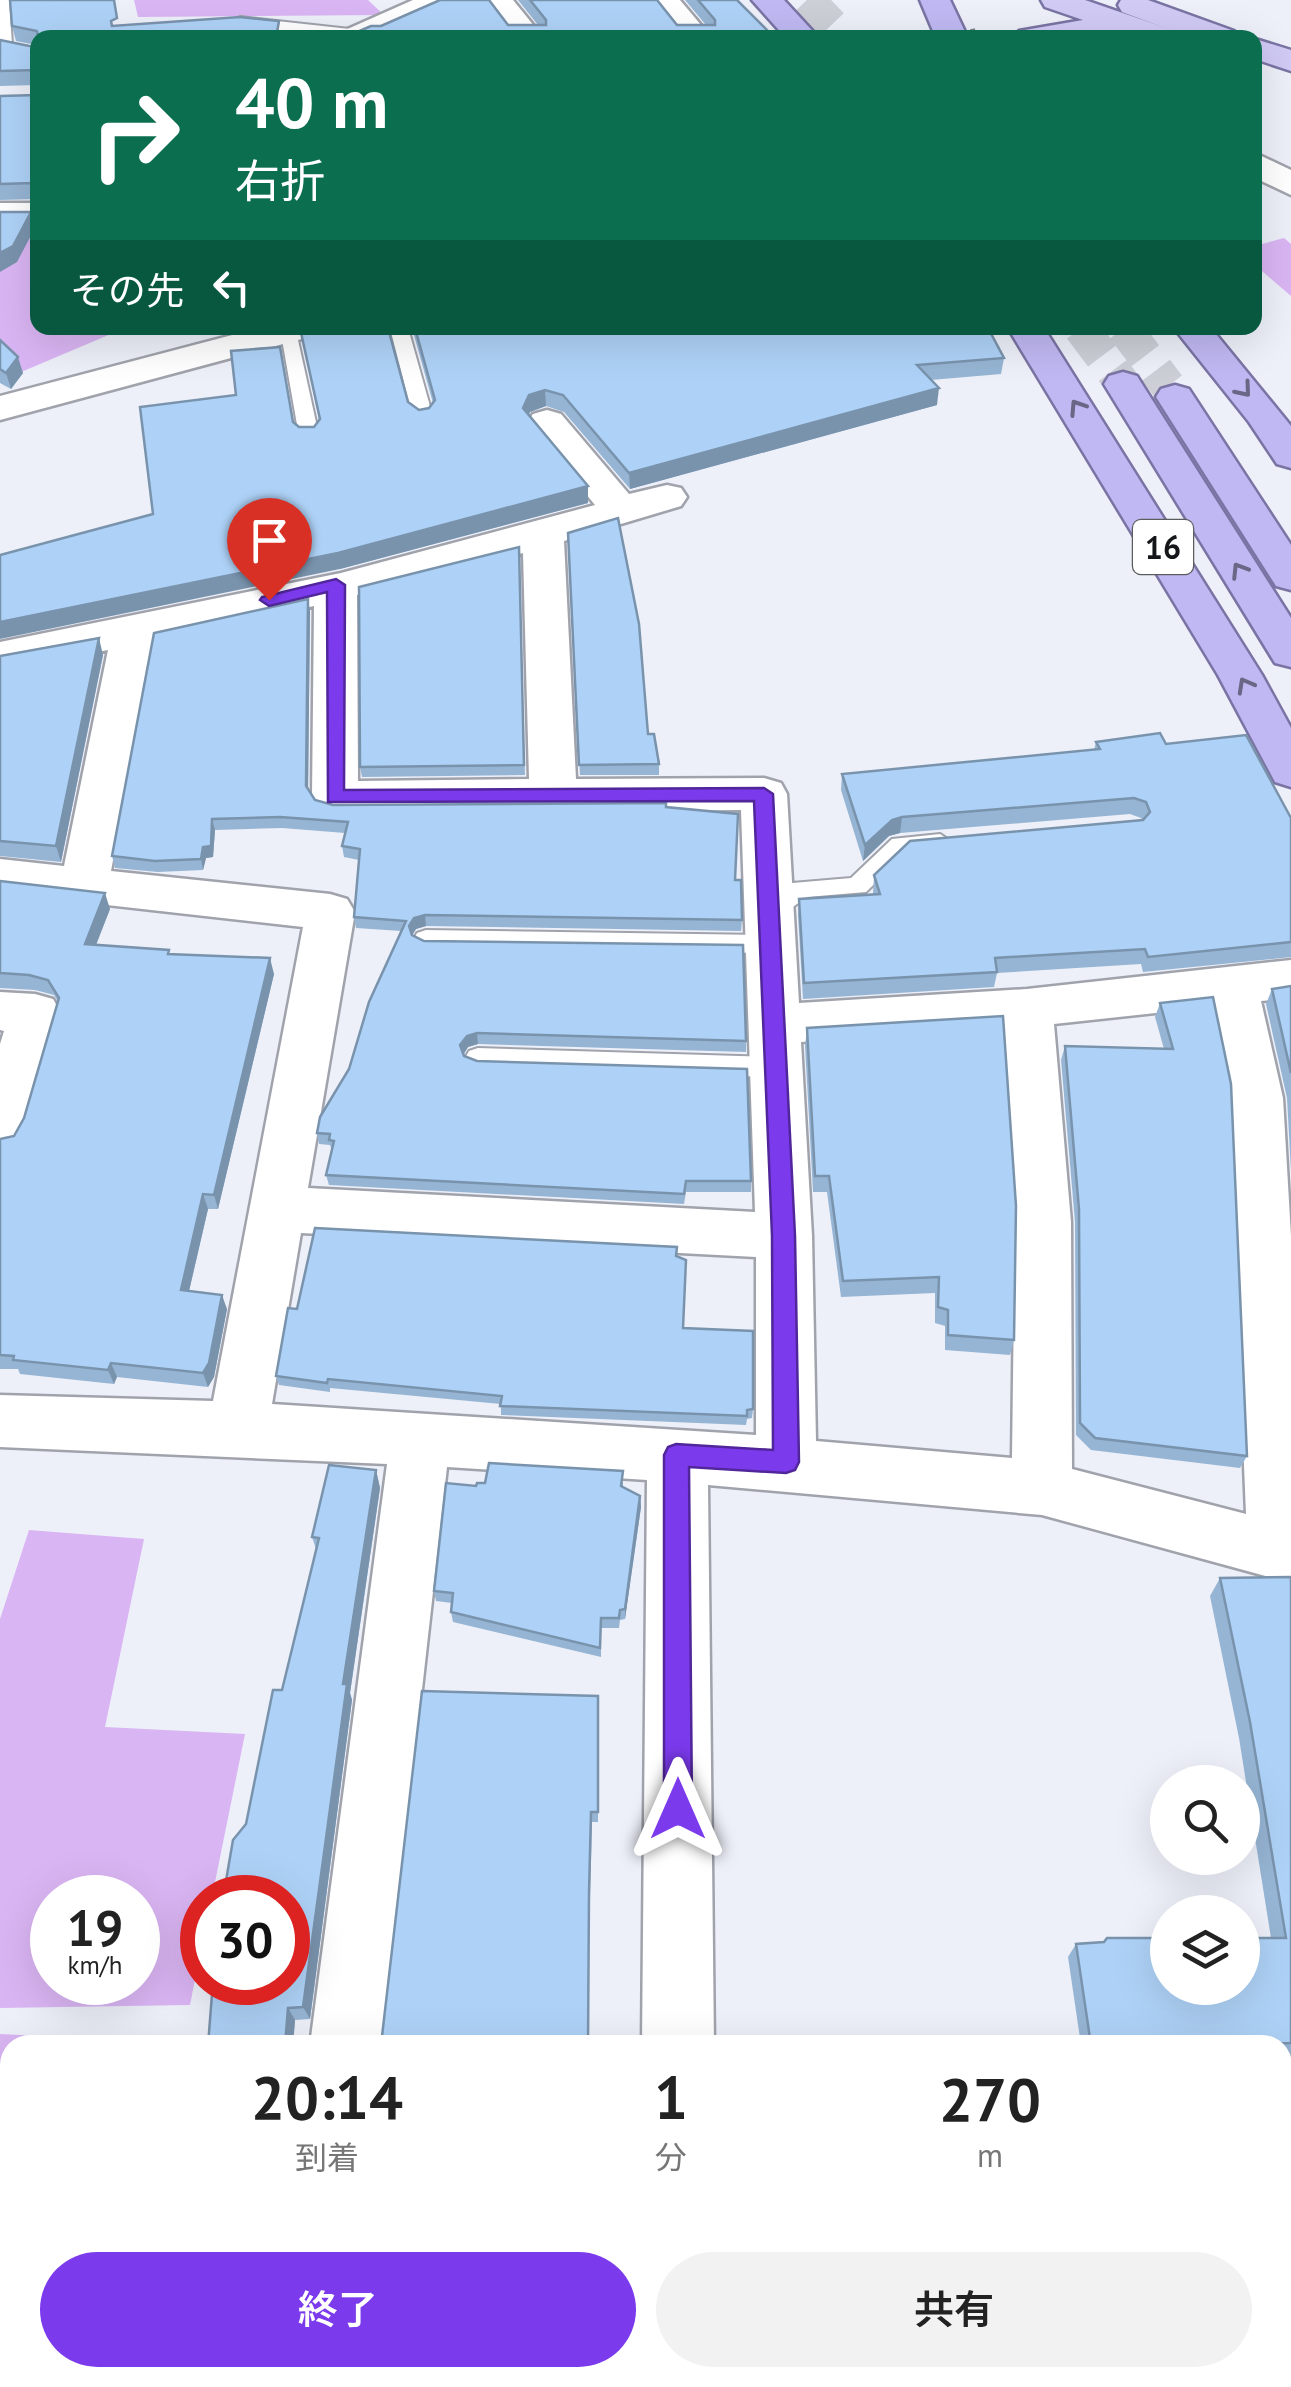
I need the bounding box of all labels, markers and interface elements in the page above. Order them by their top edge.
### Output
text: 40 m [235,57,388,147]
icon: right [70,70,200,200]
text: 右折 [235,151,325,209]
icon: left [204,260,259,315]
text: その先 [70,265,184,314]
one-way arrow [1232,379,1250,397]
one-way arrow [1070,399,1089,417]
pin [227,498,312,601]
icon: arrive [242,513,297,568]
road number: 16 [1133,520,1193,574]
one-way arrow [1233,563,1252,581]
one-way arrow [1237,677,1257,695]
position arrow [626,1757,730,1861]
map controls [1150,1765,1260,2005]
button: search [1150,1765,1260,1875]
speed limit sign: 30 [180,1875,310,2005]
text: 19 [67,1895,123,1960]
button: layers [1150,1895,1260,2005]
text: km/h [68,1949,122,1981]
text: 20:14 [251,2058,403,2136]
text: 1 [654,2058,688,2136]
text: 270 [939,2060,1041,2138]
text: m [977,2134,1003,2176]
text: 到着 [295,2136,359,2178]
text: 分 [655,2136,687,2178]
button: 終了 [40,2252,636,2367]
button: 共有 [656,2252,1252,2367]

